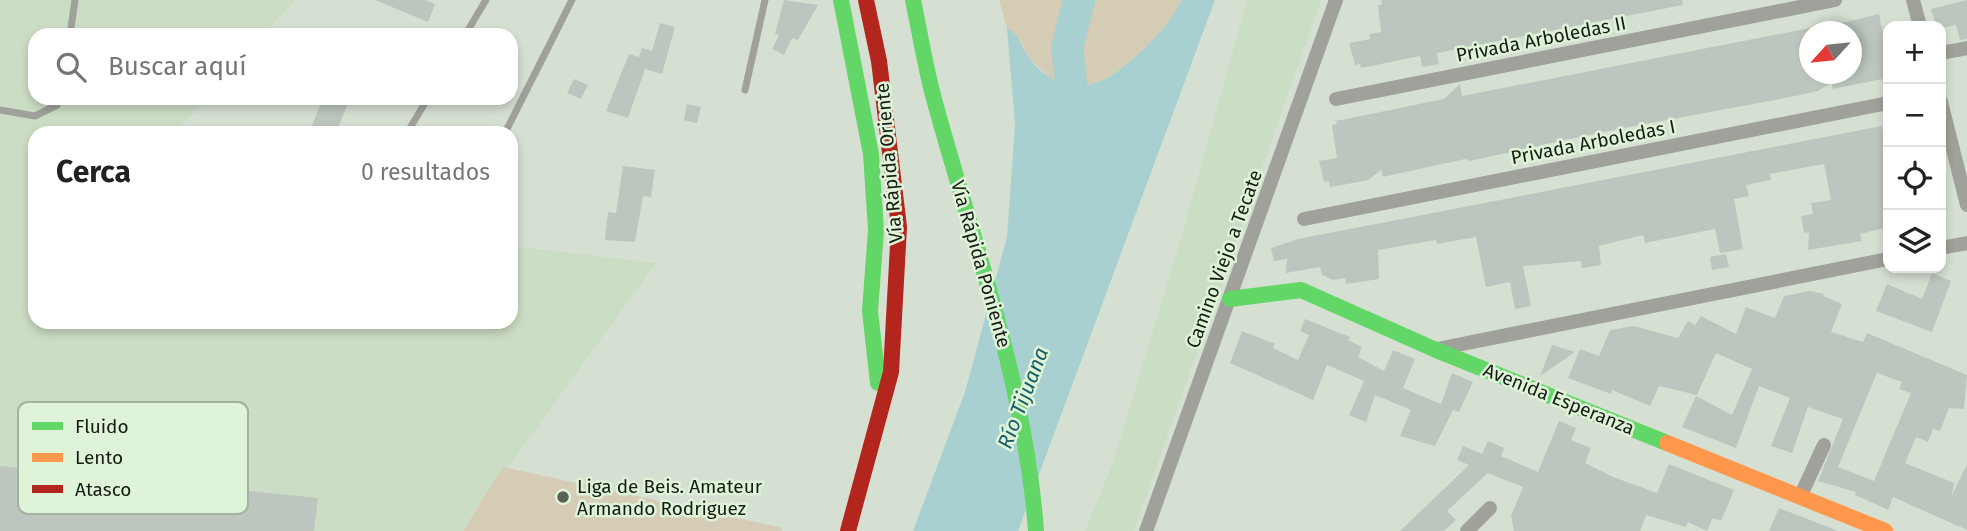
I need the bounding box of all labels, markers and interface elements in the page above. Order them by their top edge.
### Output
street label: Privada Arboledas II [1454,11,1628,67]
north arrow [1799,21,1862,84]
map controls [1883,21,1946,273]
button: + [1883,21,1946,84]
search box [28,28,518,105]
icon: search [52,48,90,86]
text: Buscar aquí [108,51,246,82]
street label: Vía Rápida Oriente [871,82,907,244]
button: − [1883,84,1946,147]
street label: Privada Arboledas I [1509,115,1677,169]
button: locate [1883,147,1946,210]
text: Cerca [56,154,131,190]
text: 0 resultados [361,158,490,186]
street label: Camino Viejo a Tecate [1181,167,1267,351]
street label: Vía Rápida Poniente [946,178,1016,350]
button: layers [1883,210,1946,273]
water label: Río Tijuana [992,344,1054,452]
street label: Avenida Esperanza [1480,358,1638,440]
legend [18,402,248,514]
text: Fluido [75,415,129,438]
text: Lento [75,446,123,469]
place label: Liga de Beis. Amateur Armando Rodriguez [577,475,763,520]
text: Atasco [75,478,131,501]
marker: Liga de Beis. Amateur Armando Rodriguez [555,489,571,505]

